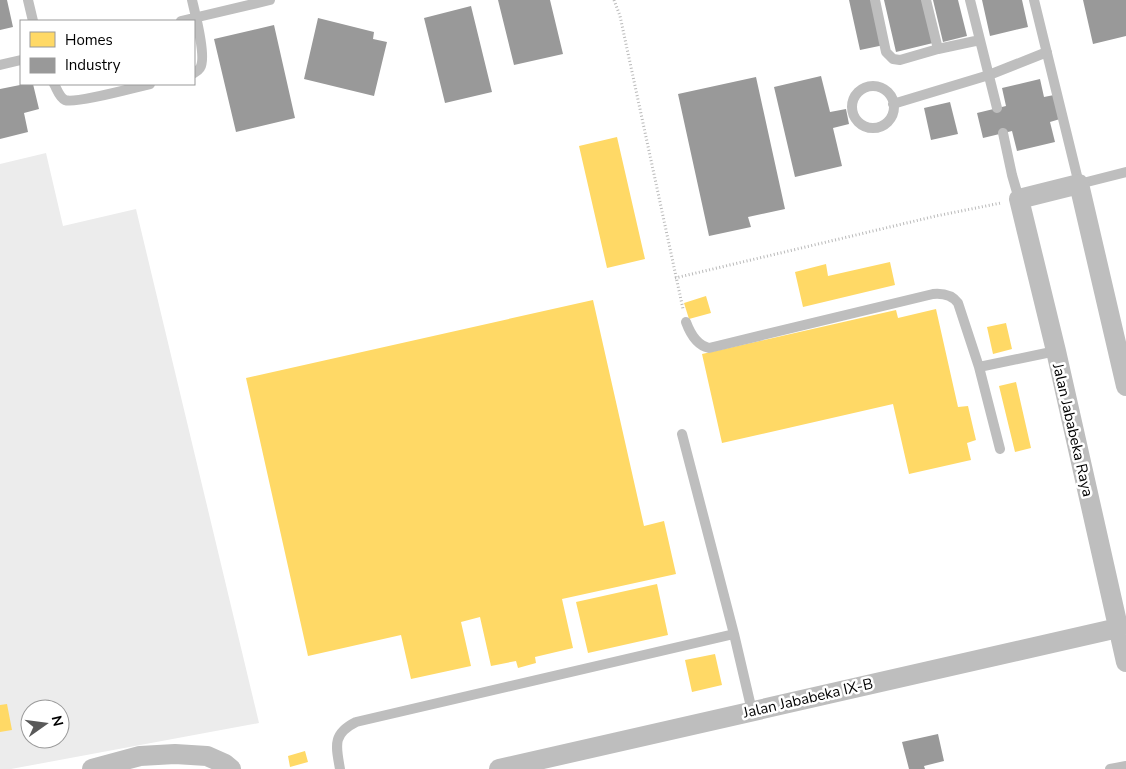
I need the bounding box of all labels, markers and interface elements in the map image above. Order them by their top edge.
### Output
legend [20,20,195,85]
text: Homes [65,30,113,50]
text: Industry [65,55,121,75]
street label: Jalan Jababeka Raya [1048,360,1098,499]
street label: Jalan Jababeka IX-B [740,673,875,723]
north arrow [20,699,70,749]
text: N [47,714,68,728]

